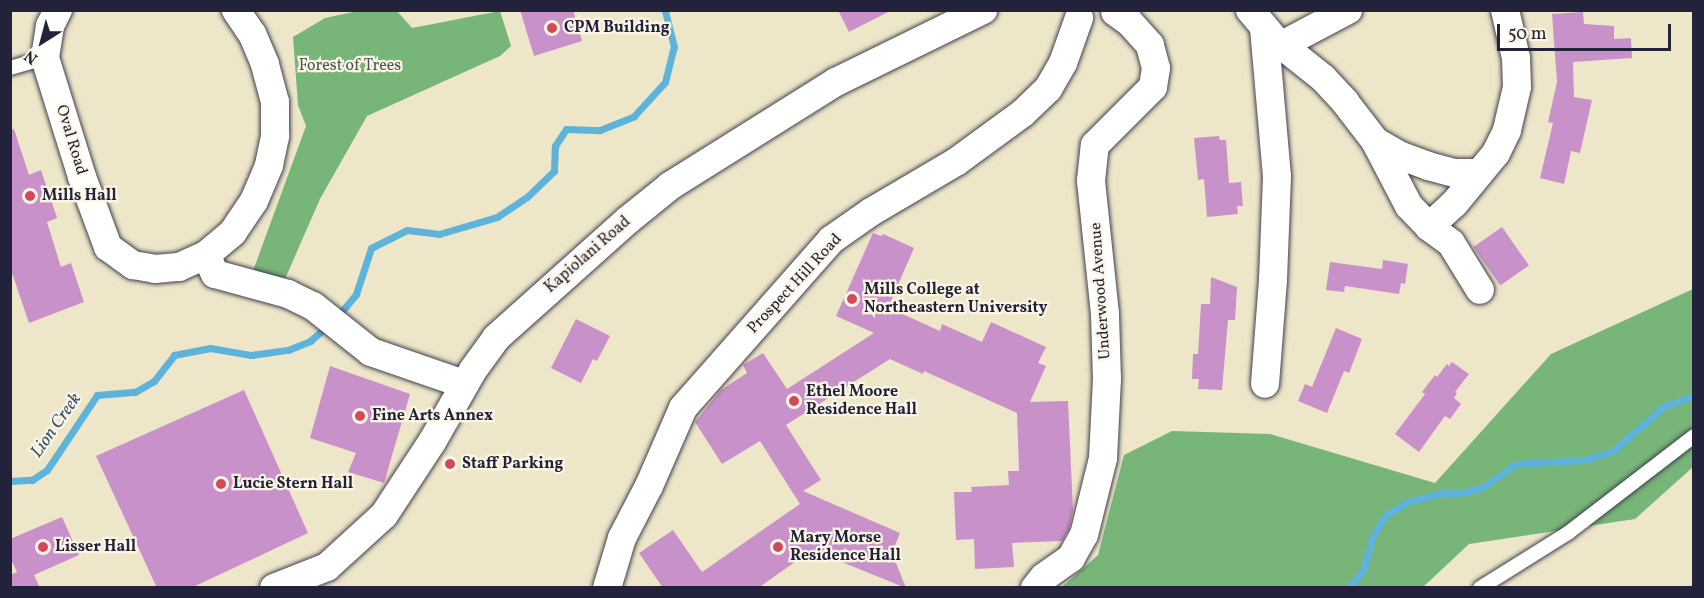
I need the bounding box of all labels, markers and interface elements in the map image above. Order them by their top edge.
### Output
north arrow [12,12,72,72]
scale bar [1500,12,1674,50]
place label: CPM Building [564,18,669,38]
marker: CPM Building [545,21,559,35]
text: 50 m [1508,22,1547,47]
text: N [20,44,43,69]
park label: Forest of Trees [299,56,401,76]
street label: Oval Road [51,103,91,177]
place label: Mills Hall [42,186,117,206]
marker: Mills Hall [23,189,37,203]
street label: Kapiolani Road [541,212,635,298]
street label: Underwood Avenue [1087,222,1115,360]
street label: Prospect Hill Road [744,230,846,338]
place label: Mills College at Northeastern University [864,280,1048,318]
marker: Mills College at Northeastern University [845,292,859,306]
place label: Ethel Moore Residence Hall [806,382,917,420]
water label: Lion Creek [27,389,87,463]
marker: Ethel Moore Residence Hall [787,394,801,408]
place label: Fine Arts Annex [372,406,493,426]
marker: Fine Arts Annex [353,409,367,423]
place label: Staff Parking [462,454,562,474]
marker: Staff Parking [443,457,457,471]
place label: Lucie Stern Hall [233,474,353,494]
marker: Lucie Stern Hall [214,477,228,491]
place label: Mary Morse Residence Hall [790,528,901,566]
place label: Lisser Hall [55,537,136,557]
marker: Lisser Hall [36,540,50,554]
marker: Mary Morse Residence Hall [771,540,785,554]

